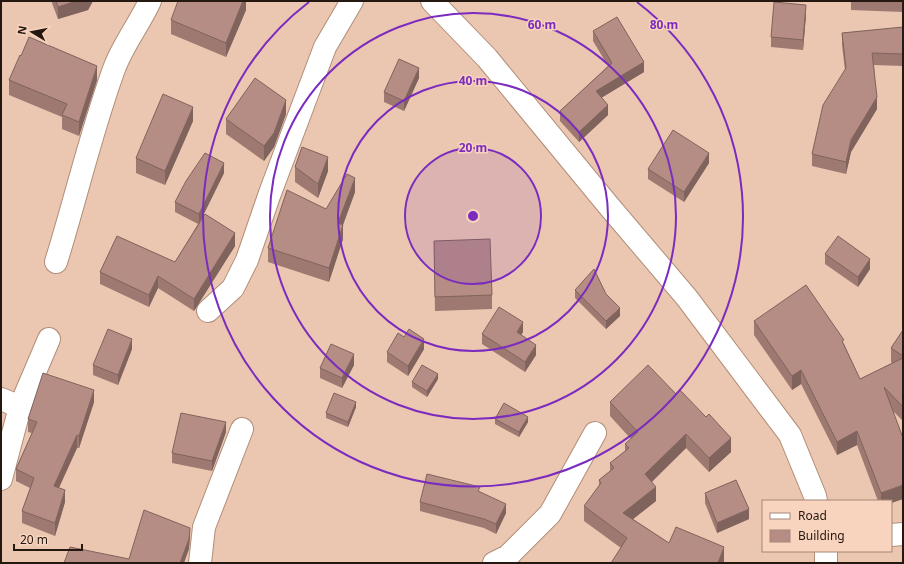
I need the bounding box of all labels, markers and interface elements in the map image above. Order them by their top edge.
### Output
north arrow [12,12,52,52]
text: 60 m [528,16,556,33]
text: 80 m [650,16,678,33]
text: N [13,24,30,36]
text: 40 m [459,72,487,89]
text: 20 m [459,139,487,156]
centre of rings [466,209,480,223]
legend [762,500,892,552]
text: Road [798,507,827,524]
scale bar [14,526,82,552]
text: Building [798,527,845,544]
text: 20 m [20,531,48,548]

